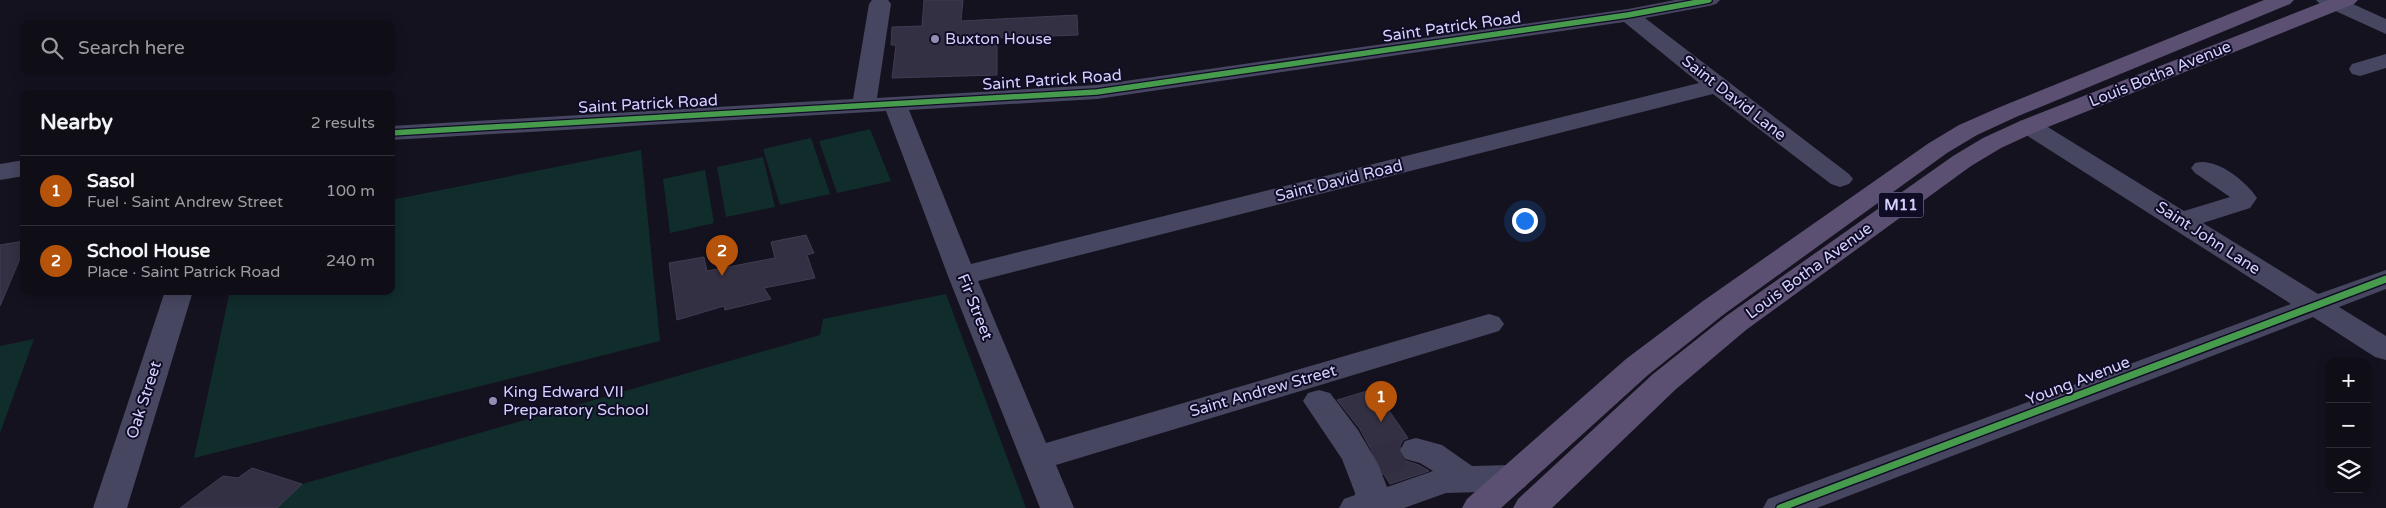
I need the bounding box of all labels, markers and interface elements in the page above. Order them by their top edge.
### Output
street label: Saint Patrick Road [1381,7,1523,47]
search box [20,20,395,75]
place label: Buxton House [945,29,1052,49]
marker: Buxton House [929,33,941,45]
icon: search [38,34,66,62]
street label: Louis Botha Avenue [2086,36,2234,112]
text: Search here [78,37,185,59]
street label: Saint David Lane [1678,51,1790,145]
street label: Saint Patrick Road [982,65,1122,95]
street label: Saint Patrick Road [578,90,718,118]
text: Nearby [40,110,113,135]
text: 2 results [311,113,375,133]
street label: Saint David Road [1273,156,1405,206]
text: Sasol [87,170,135,192]
text: 1 [51,181,61,201]
text: 100 m [326,181,375,201]
text: Fuel · Saint Andrew Street [87,192,283,212]
road number: M11 [1878,192,1924,218]
street label: Saint John Lane [2152,197,2264,279]
your location [1512,208,1538,234]
street label: Louis Botha Avenue [1742,218,1876,324]
pin: 2 [706,235,738,276]
text: School House [87,240,210,262]
text: 2 [51,251,61,271]
text: 240 m [326,251,375,271]
text: Place · Saint Patrick Road [87,262,280,282]
street label: Fir Street [953,271,997,343]
street label: Young Avenue [2023,352,2133,410]
map controls [2326,358,2371,493]
button: + [2326,358,2371,403]
street label: Oak Street [122,359,166,441]
street label: Saint Andrew Street [1187,360,1339,422]
pin: 1 [1365,381,1397,422]
place label: King Edward VII Preparatory School [503,382,649,420]
marker: King Edward VII Preparatory School [487,395,499,407]
button: − [2326,403,2371,448]
button: layers [2326,448,2371,493]

